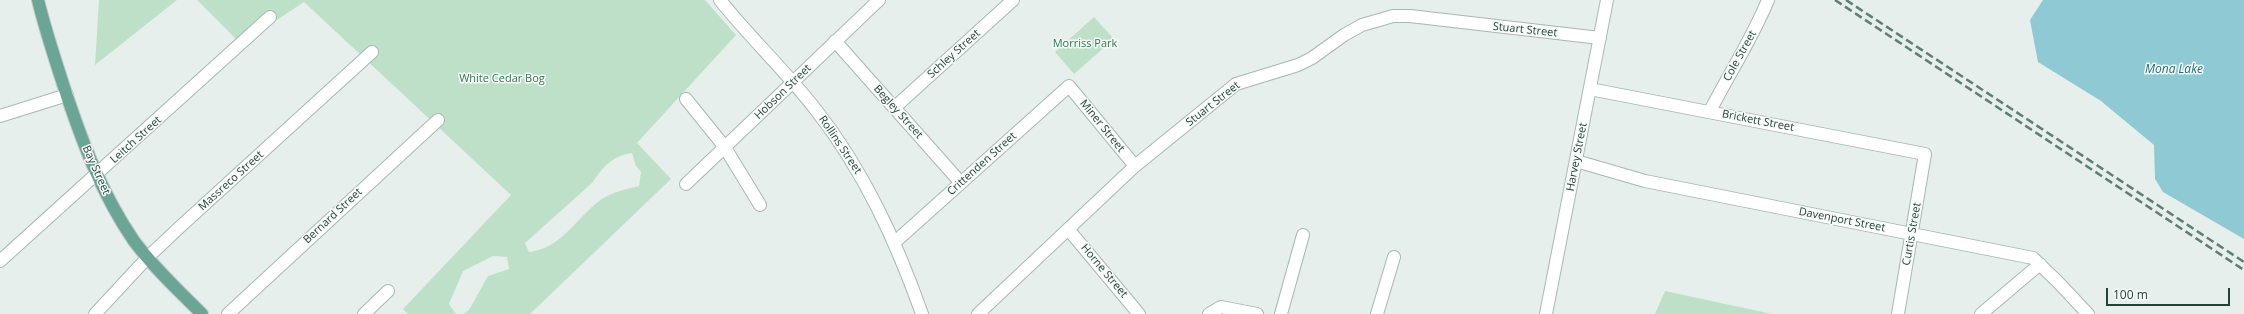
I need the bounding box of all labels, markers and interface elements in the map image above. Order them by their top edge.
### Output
street label: Stuart Street [1492,20,1558,40]
street label: Schley Street [925,27,983,81]
street label: Cole Street [1721,28,1759,84]
park label: Morriss Park [1053,37,1117,51]
street label: Hobson Street [752,62,814,122]
water label: Mona Lake [2145,63,2203,77]
park label: White Cedar Bog [459,72,545,86]
street label: Stuart Street [1183,79,1243,129]
street label: Begley Street [871,83,925,141]
street label: Miner Street [1077,97,1127,155]
street label: Brickett Street [1721,108,1795,134]
street label: Rollins Street [816,113,864,177]
street label: Leitch Street [108,114,164,166]
street label: Harvey Street [1564,122,1590,192]
street label: Crittenden Street [945,130,1019,198]
street label: Bay Street [79,143,113,197]
street label: Massreco Street [196,148,266,214]
street label: Bernard Street [301,185,365,247]
street label: Curtis Street [1900,201,1924,267]
street label: Davenport Street [1798,205,1886,235]
street label: Horne Street [1078,242,1130,300]
scale bar [2108,280,2232,306]
text: 100 m [2113,286,2148,303]

